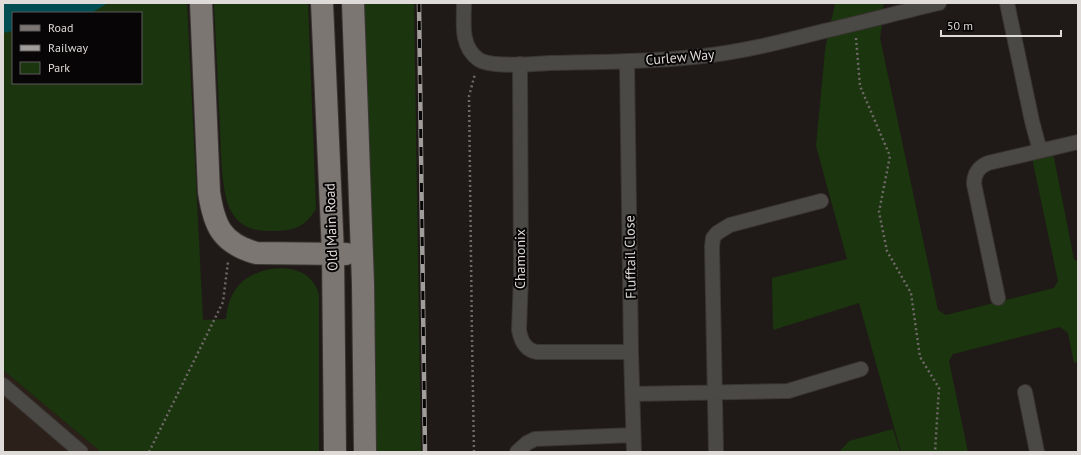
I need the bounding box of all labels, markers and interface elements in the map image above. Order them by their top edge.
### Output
legend [12,12,142,84]
scale bar [941,12,1061,38]
text: 50 m [947,18,973,33]
text: Road [48,20,73,35]
text: Railway [48,40,88,55]
street label: Curlew Way [645,45,716,69]
text: Park [48,60,70,75]
street label: Old Main Road [320,183,342,271]
street label: Flufftail Close [620,215,640,299]
street label: Chamonix [511,229,529,289]

